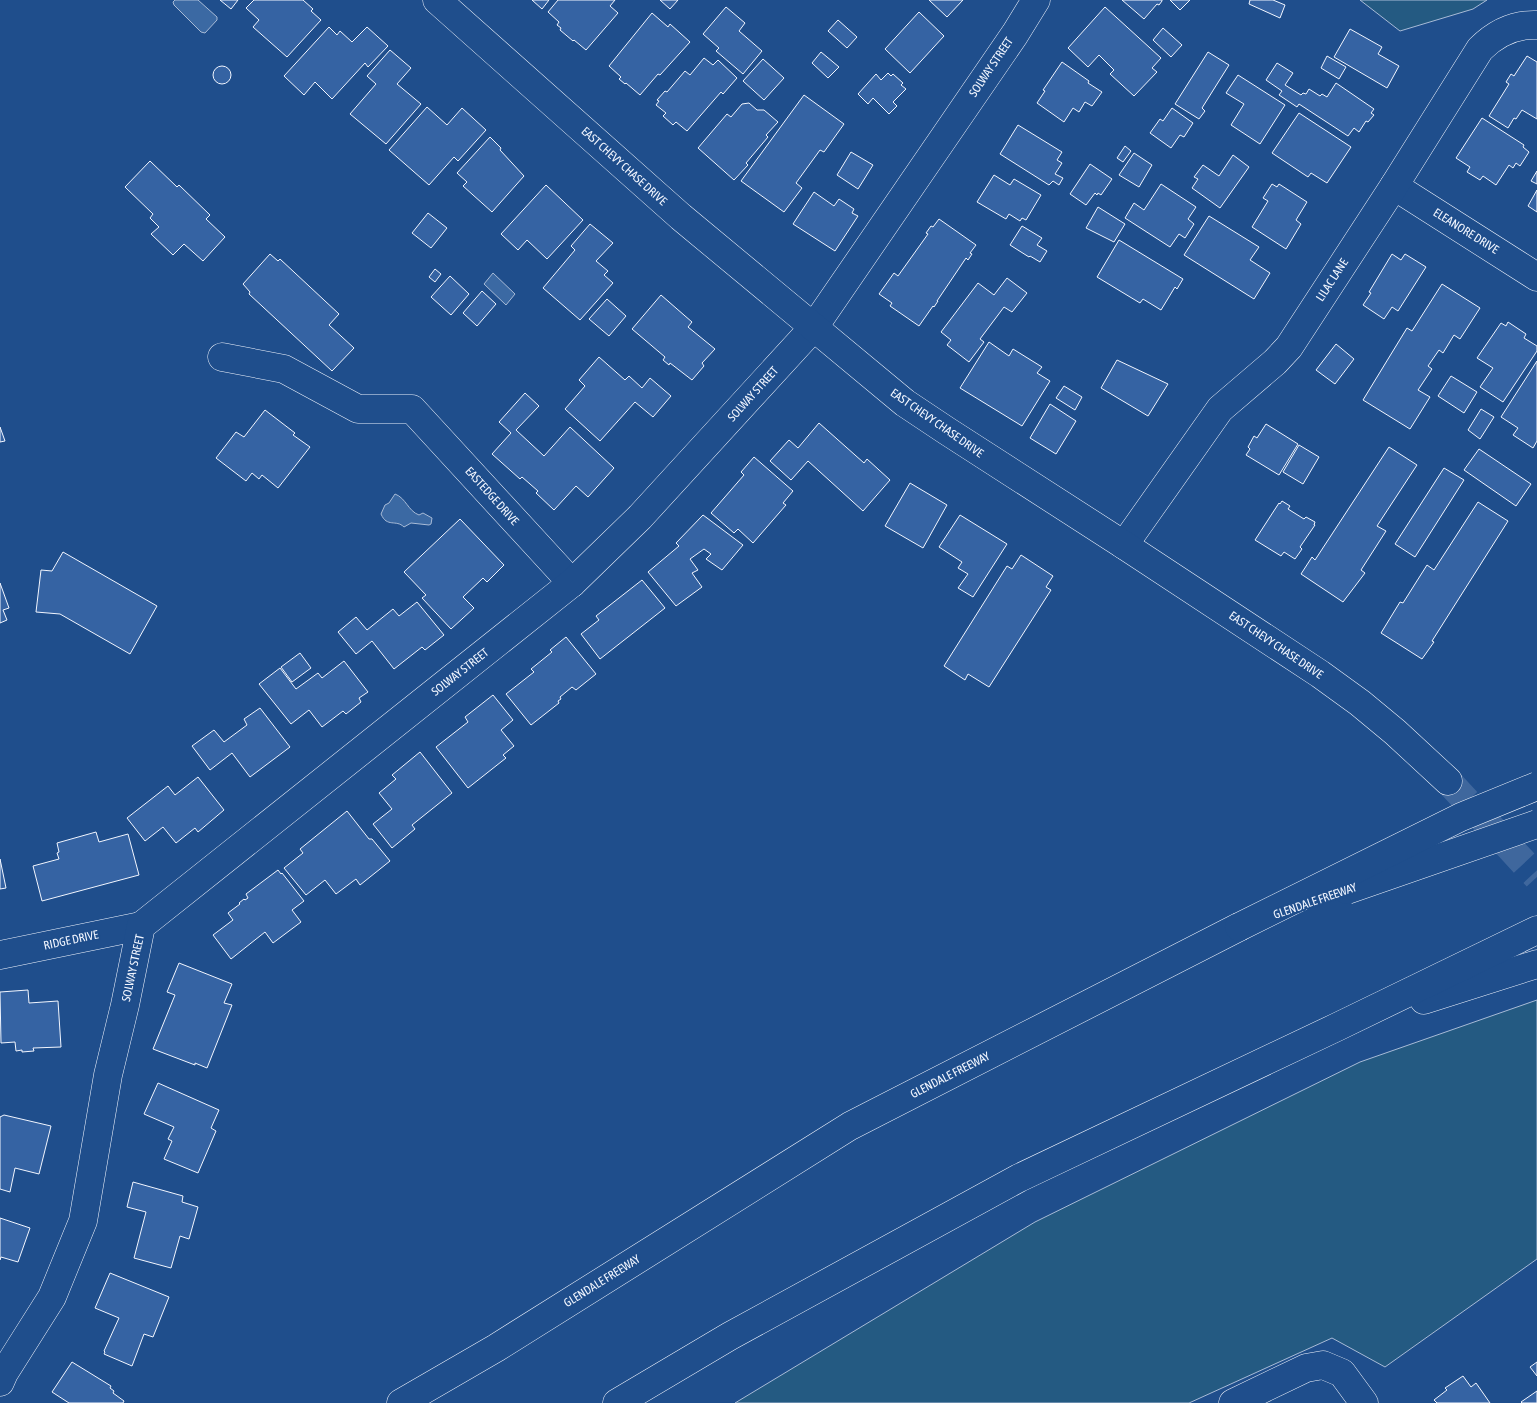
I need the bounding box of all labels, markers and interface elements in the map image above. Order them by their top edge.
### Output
street label: SOLWAY STREET [966,34,1016,99]
street label: EAST CHEVY CHASE DRIVE [578,124,670,208]
street label: ELEANORE DRIVE [1431,205,1501,257]
street label: LILAC LANE [1313,256,1351,304]
street label: SOLWAY STREET [725,363,782,424]
street label: EAST CHEVY CHASE DRIVE [888,386,986,460]
street label: EASTEDGE DRIVE [462,464,522,528]
street label: EAST CHEVY CHASE DRIVE [1226,608,1326,682]
street label: SOLWAY STREET [429,645,492,699]
street label: GLENDALE FREEWAY [1271,880,1359,922]
street label: RIDGE DRIVE [42,927,100,953]
street label: SOLWAY STREET [119,932,147,1003]
street label: GLENDALE FREEWAY [908,1049,993,1101]
street label: GLENDALE FREEWAY [561,1252,643,1310]

